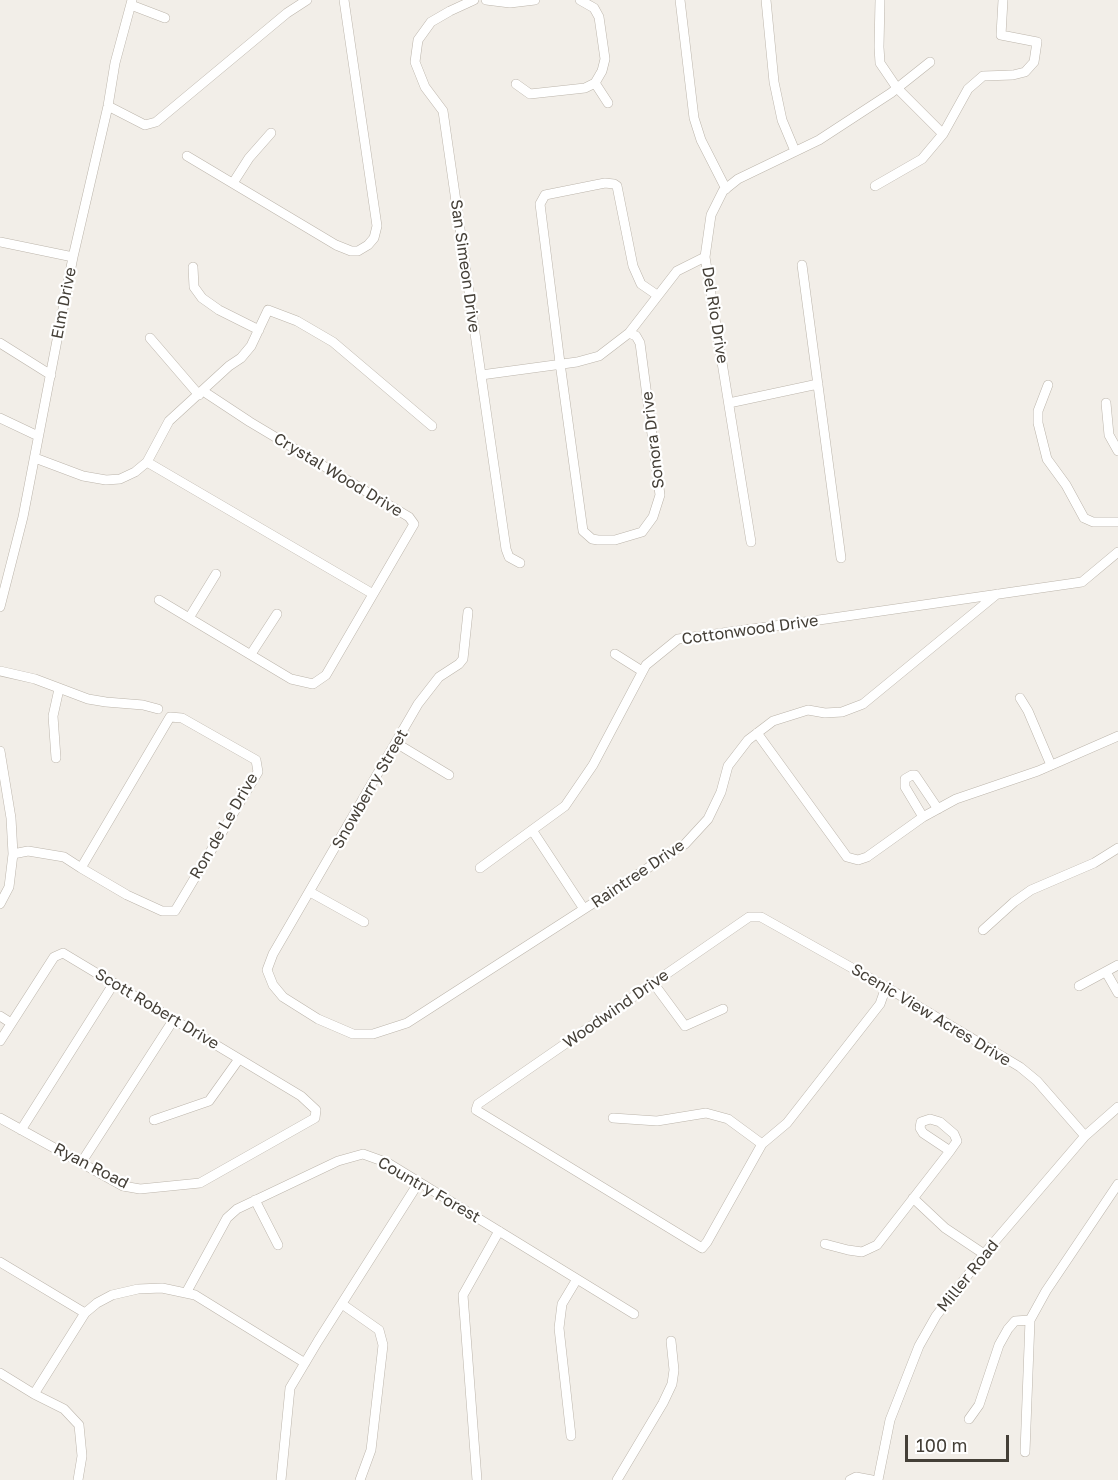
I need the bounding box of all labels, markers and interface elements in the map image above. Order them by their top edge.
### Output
street label: San Simeon Drive [446,198,484,334]
street label: Elm Drive [48,265,80,341]
street label: Del Rio Drive [698,265,732,365]
street label: Sonora Drive [637,390,669,490]
street label: Crystal Wood Drive [270,429,406,521]
street label: Cottonwood Drive [680,611,820,649]
street label: Snowberry Street [328,726,412,852]
street label: Ron de Le Drive [186,770,262,882]
street label: Raintree Drive [588,836,688,912]
street label: Scenic View Acres Drive [848,960,1014,1070]
street label: Scott Robert Drive [92,964,222,1054]
street label: Woodwind Drive [560,965,672,1053]
street label: Ryan Road [50,1139,132,1193]
street label: Country Forest [374,1153,484,1227]
street label: Miller Road [933,1236,1003,1316]
scale bar [908,1423,1012,1461]
text: 100 m [916,1434,967,1456]

